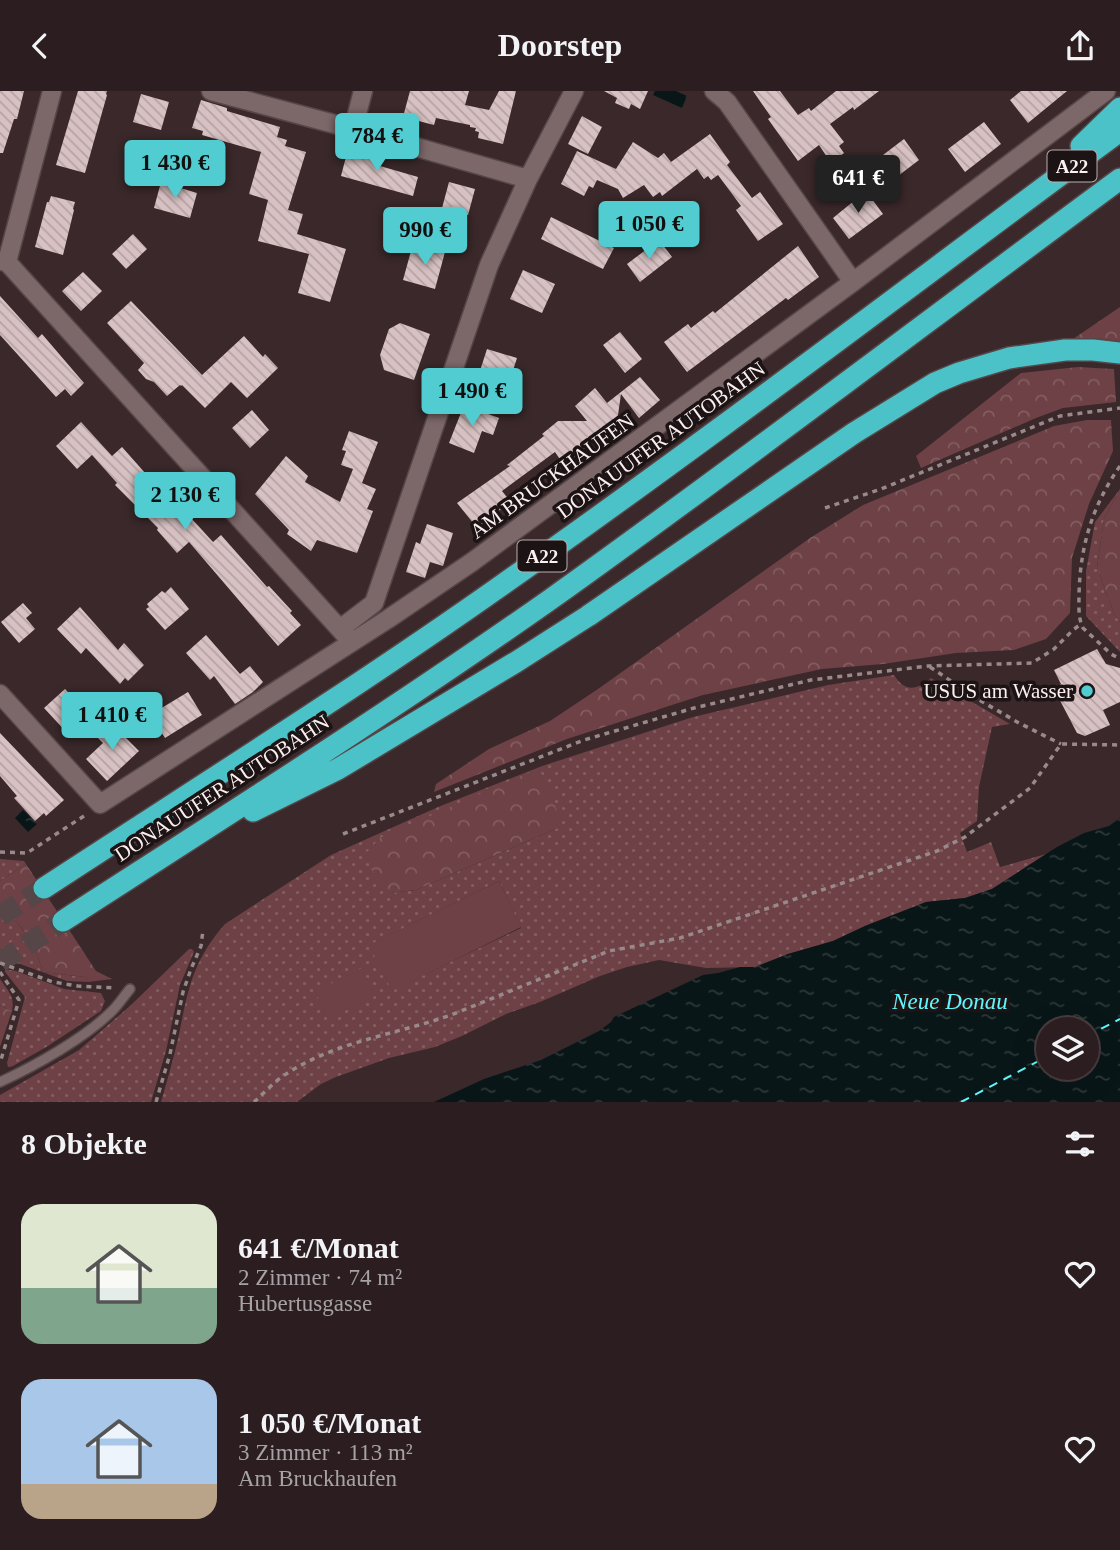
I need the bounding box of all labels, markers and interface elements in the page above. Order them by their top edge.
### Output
icon: back [21,27,59,65]
text: Doorstep [498,27,622,63]
icon: share [1061,27,1099,65]
pin: 784 € [328,113,426,173]
text: 784 € [351,123,403,148]
pin: 1 430 € [110,141,240,200]
text: 1 430 € [141,150,210,175]
road number: A22 [1048,151,1096,181]
pin: 641 € [809,155,907,215]
text: 641 € [832,165,884,190]
pin: 1 050 € [584,201,714,261]
pin: 990 € [376,207,474,267]
text: 1 050 € [615,211,684,236]
text: 990 € [399,217,451,242]
street label: DONAUUFER AUTOBAHN [552,357,770,523]
pin: 1 490 € [407,369,537,428]
text: 1 490 € [438,378,507,403]
street label: AM BRUCKHAUFEN [465,409,639,543]
pin: 2 130 € [120,473,250,532]
text: 2 130 € [151,482,220,507]
road number: A22 [518,541,566,571]
place label: USUS am Wasser [923,679,1073,703]
marker: USUS am Wasser [1079,683,1095,699]
pin: 1 410 € [47,693,177,752]
text: 1 410 € [78,702,147,727]
street label: DONAUUFER AUTOBAHN [110,710,334,866]
water label: Neue Donau [891,989,1008,1014]
map controls [1036,1017,1099,1080]
button: layers [1036,1017,1099,1080]
icon: filters [1061,1125,1099,1163]
text: 8 Objekte [21,1127,147,1160]
text: 641 €/Monat [238,1231,399,1264]
icon: home [77,1232,161,1316]
icon: heart [1061,1255,1099,1293]
text: 2 Zimmer · 74 m² [238,1265,402,1290]
text: Hubertusgasse [238,1291,372,1316]
text: 1 050 €/Monat [238,1406,421,1439]
icon: home [77,1407,161,1491]
icon: heart [1061,1430,1099,1468]
text: 3 Zimmer · 113 m² [238,1440,413,1465]
text: Am Bruckhaufen [238,1466,397,1491]

